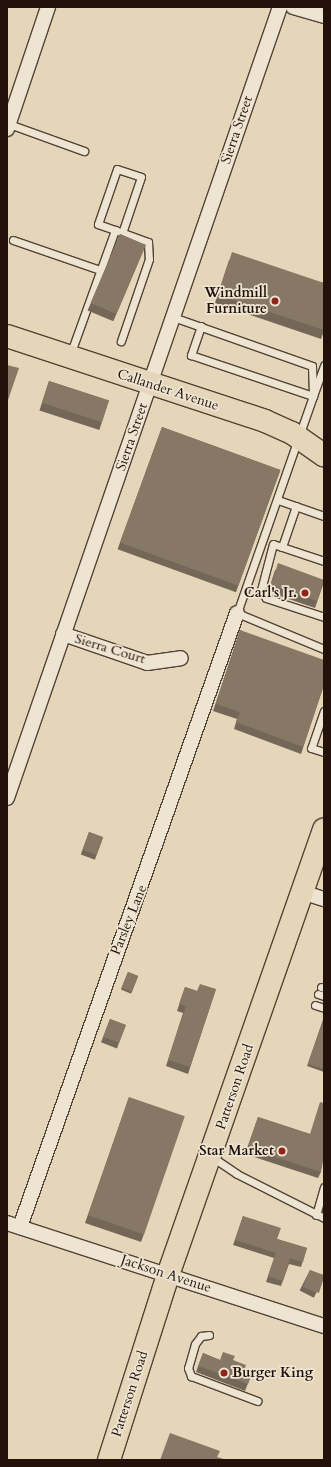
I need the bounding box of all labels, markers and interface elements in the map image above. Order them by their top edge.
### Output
street label: Sierra Street [217,94,257,166]
place label: Windmill Furniture [204,285,267,318]
marker: Windmill Furniture [270,296,280,306]
street label: Callander Avenue [115,366,221,414]
street label: Sierra Street [112,401,152,473]
place label: Carl's Jr. [244,585,297,601]
marker: Carl's Jr. [300,588,310,598]
street label: Sierra Court [73,630,147,668]
street label: Parsley Lane [107,883,151,957]
street label: Patterson Road [213,1042,257,1132]
place label: Star Market [199,1143,274,1159]
marker: Star Market [277,1146,287,1156]
street label: Jackson Avenue [119,1251,213,1297]
street label: Patterson Road [108,1349,152,1439]
place label: Burger King [232,1365,313,1381]
marker: Burger King [219,1368,229,1378]

